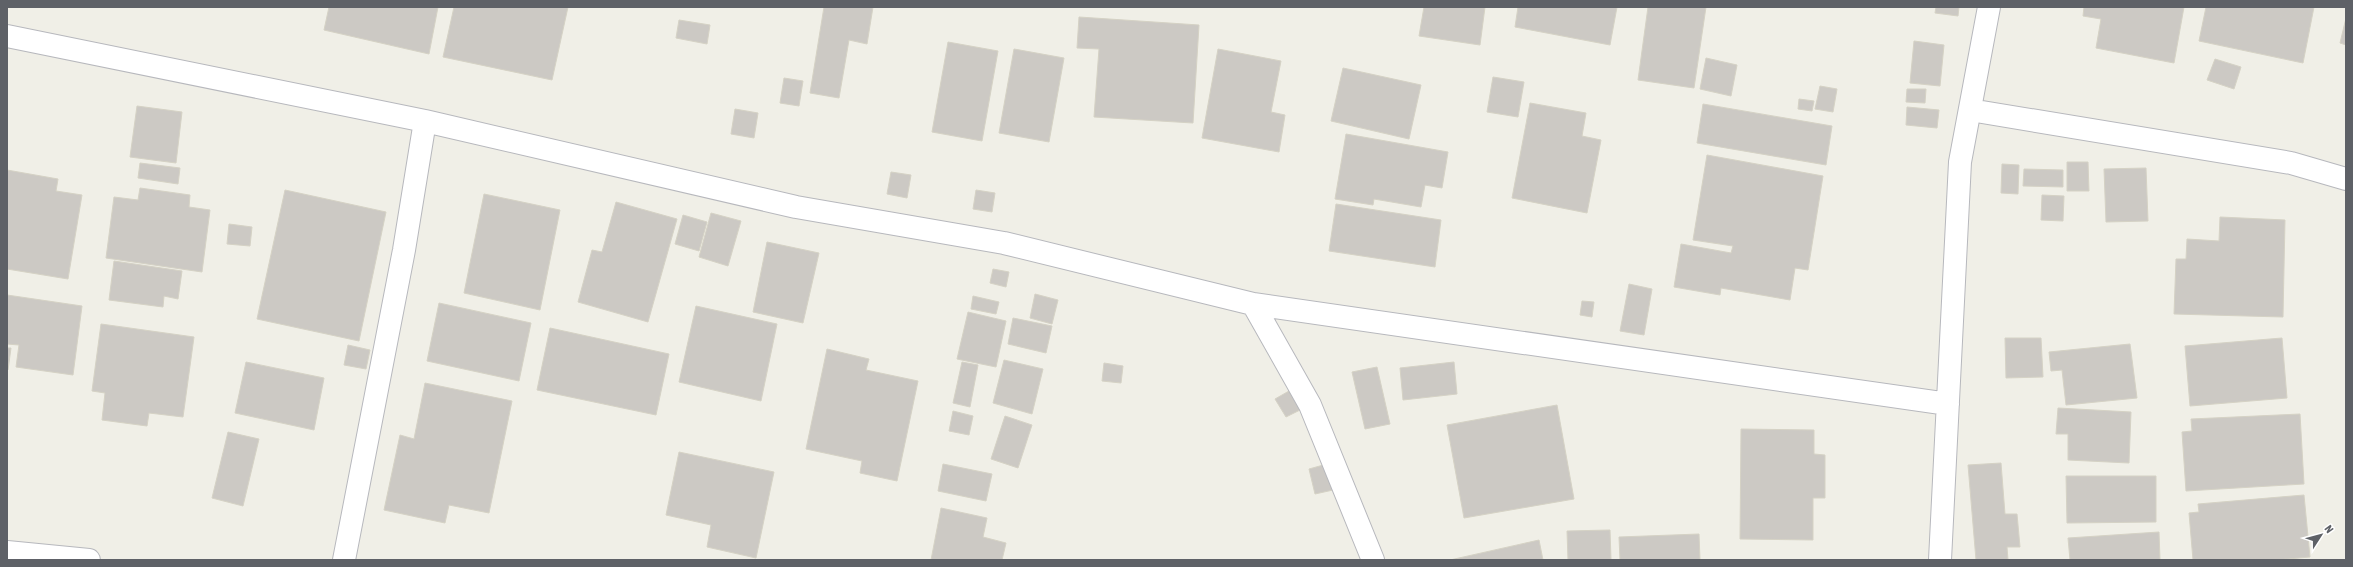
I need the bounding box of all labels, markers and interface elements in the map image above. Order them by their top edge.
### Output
north arrow [2301,515,2341,555]
text: N [2322,523,2336,535]

